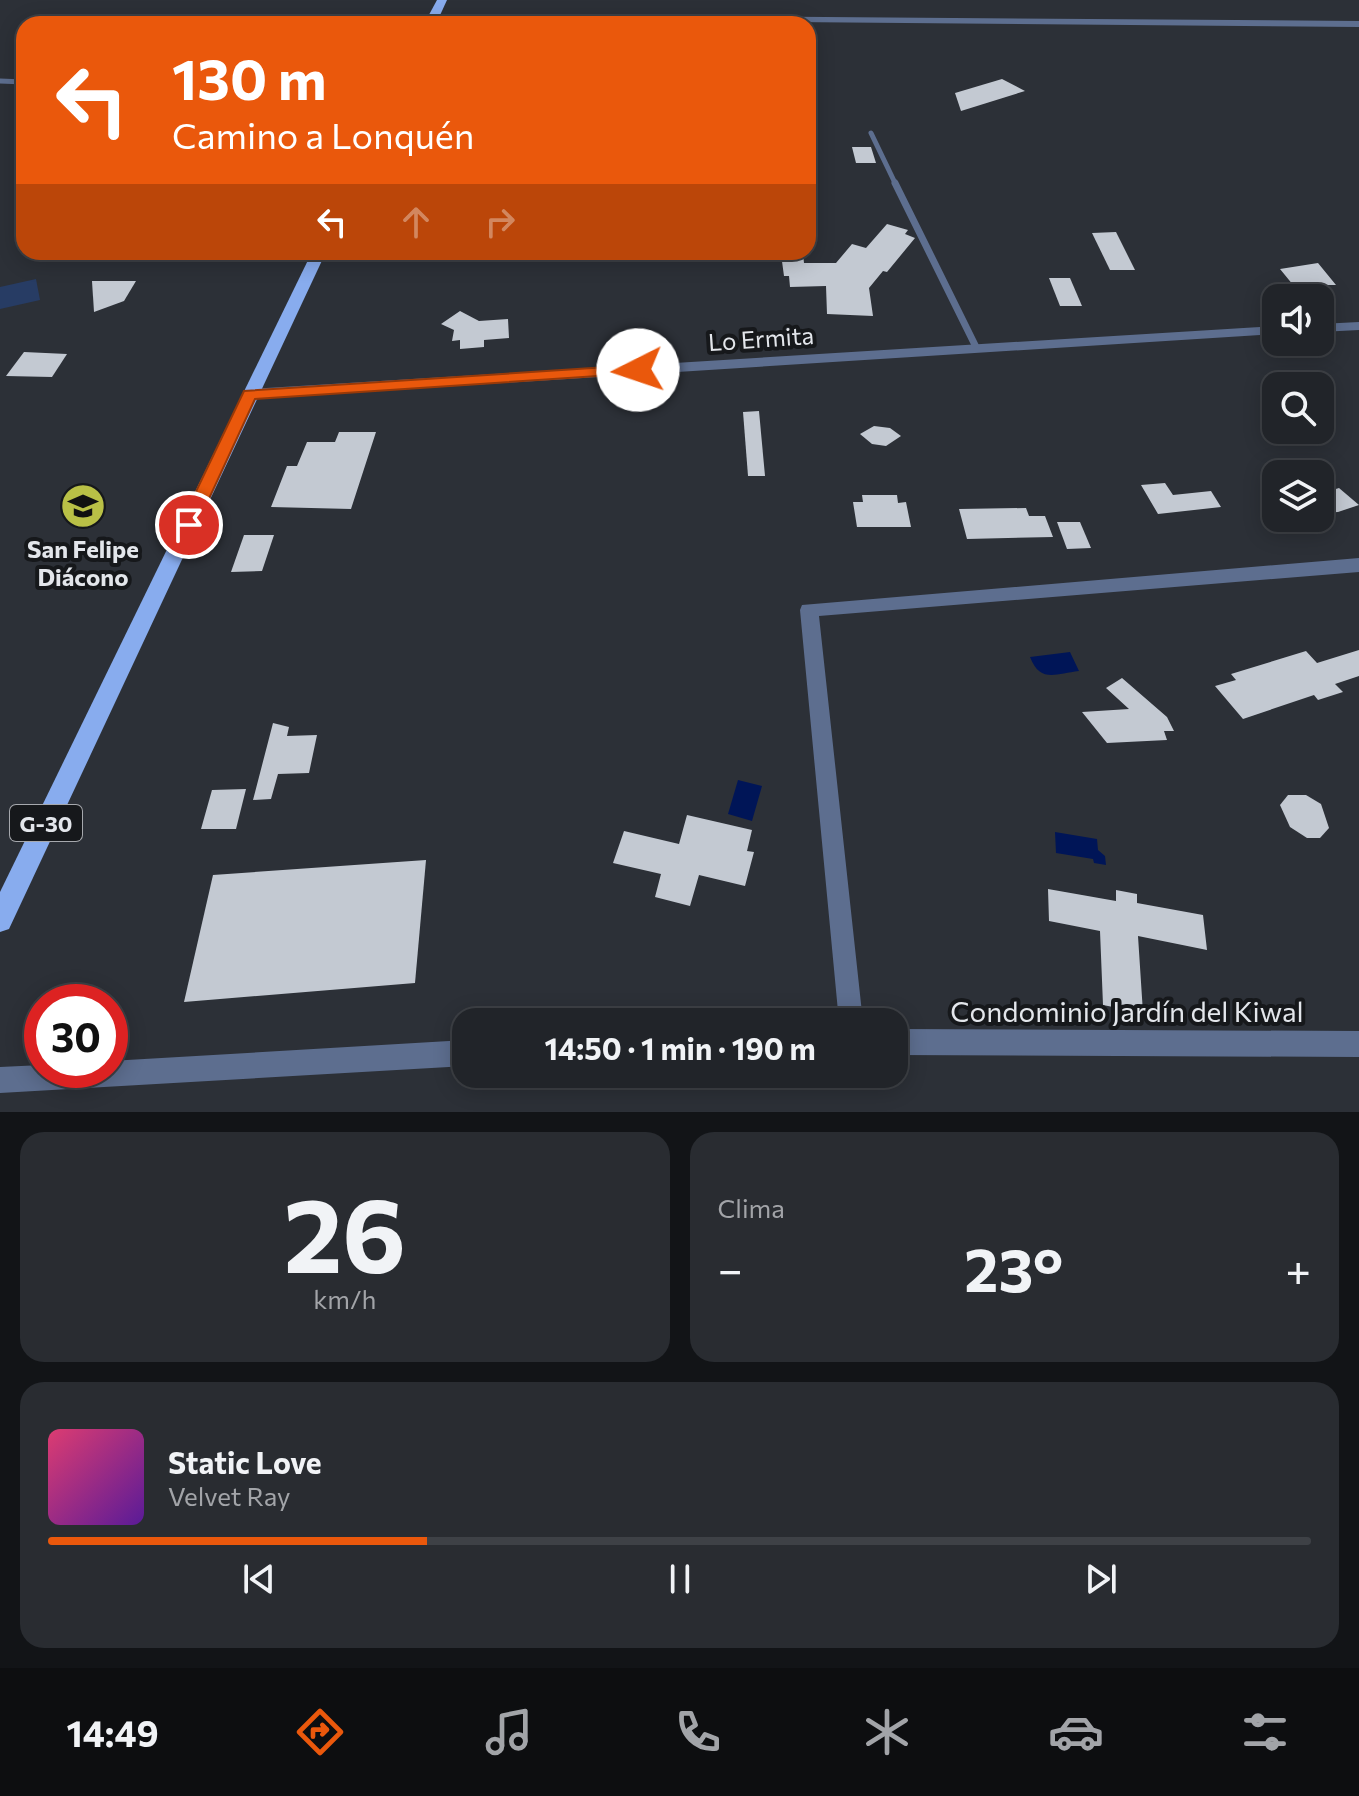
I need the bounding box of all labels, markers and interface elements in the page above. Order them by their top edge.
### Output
text: 130 m [172,43,327,112]
icon: left [40,48,144,152]
text: Camino a Lonquén [172,112,474,156]
icon: left [310,200,354,244]
icon: ahead [394,200,438,244]
icon: right [478,200,522,244]
map controls [1262,284,1334,532]
button: sound [1262,284,1334,356]
street label: Lo Ermita [707,320,815,356]
position arrow [596,328,680,412]
button: search [1262,372,1334,444]
button: layers [1262,460,1334,532]
school or university icon: San Felipe Diácono [59,482,107,530]
pin [155,491,223,559]
icon: arrive [167,503,211,547]
place label: San Felipe Diácono [27,534,139,591]
road number: G-30 [10,805,82,841]
speed limit sign: 30 [24,984,128,1088]
street label: Condominio Jardín del Kiwal [950,994,1304,1028]
text: 14:50 · 1 min · 190 m [544,1029,816,1066]
text: 26 [283,1167,406,1294]
text: Clima [718,1192,785,1223]
text: 23° [964,1231,1063,1304]
text: − [718,1241,743,1295]
text: + [1285,1241,1311,1295]
text: km/h [313,1283,376,1314]
text: Static Love [168,1443,322,1480]
text: Velvet Ray [168,1480,291,1511]
icon: previous [237,1557,281,1601]
icon: pause [658,1557,702,1601]
icon: next [1079,1557,1123,1601]
icon: directions [292,1704,348,1760]
icon: music [481,1704,537,1760]
icon: phone [670,1704,726,1760]
icon: climate [859,1704,915,1760]
icon: car [1048,1704,1104,1760]
icon: filters [1237,1704,1293,1760]
text: 14:49 [66,1710,159,1754]

